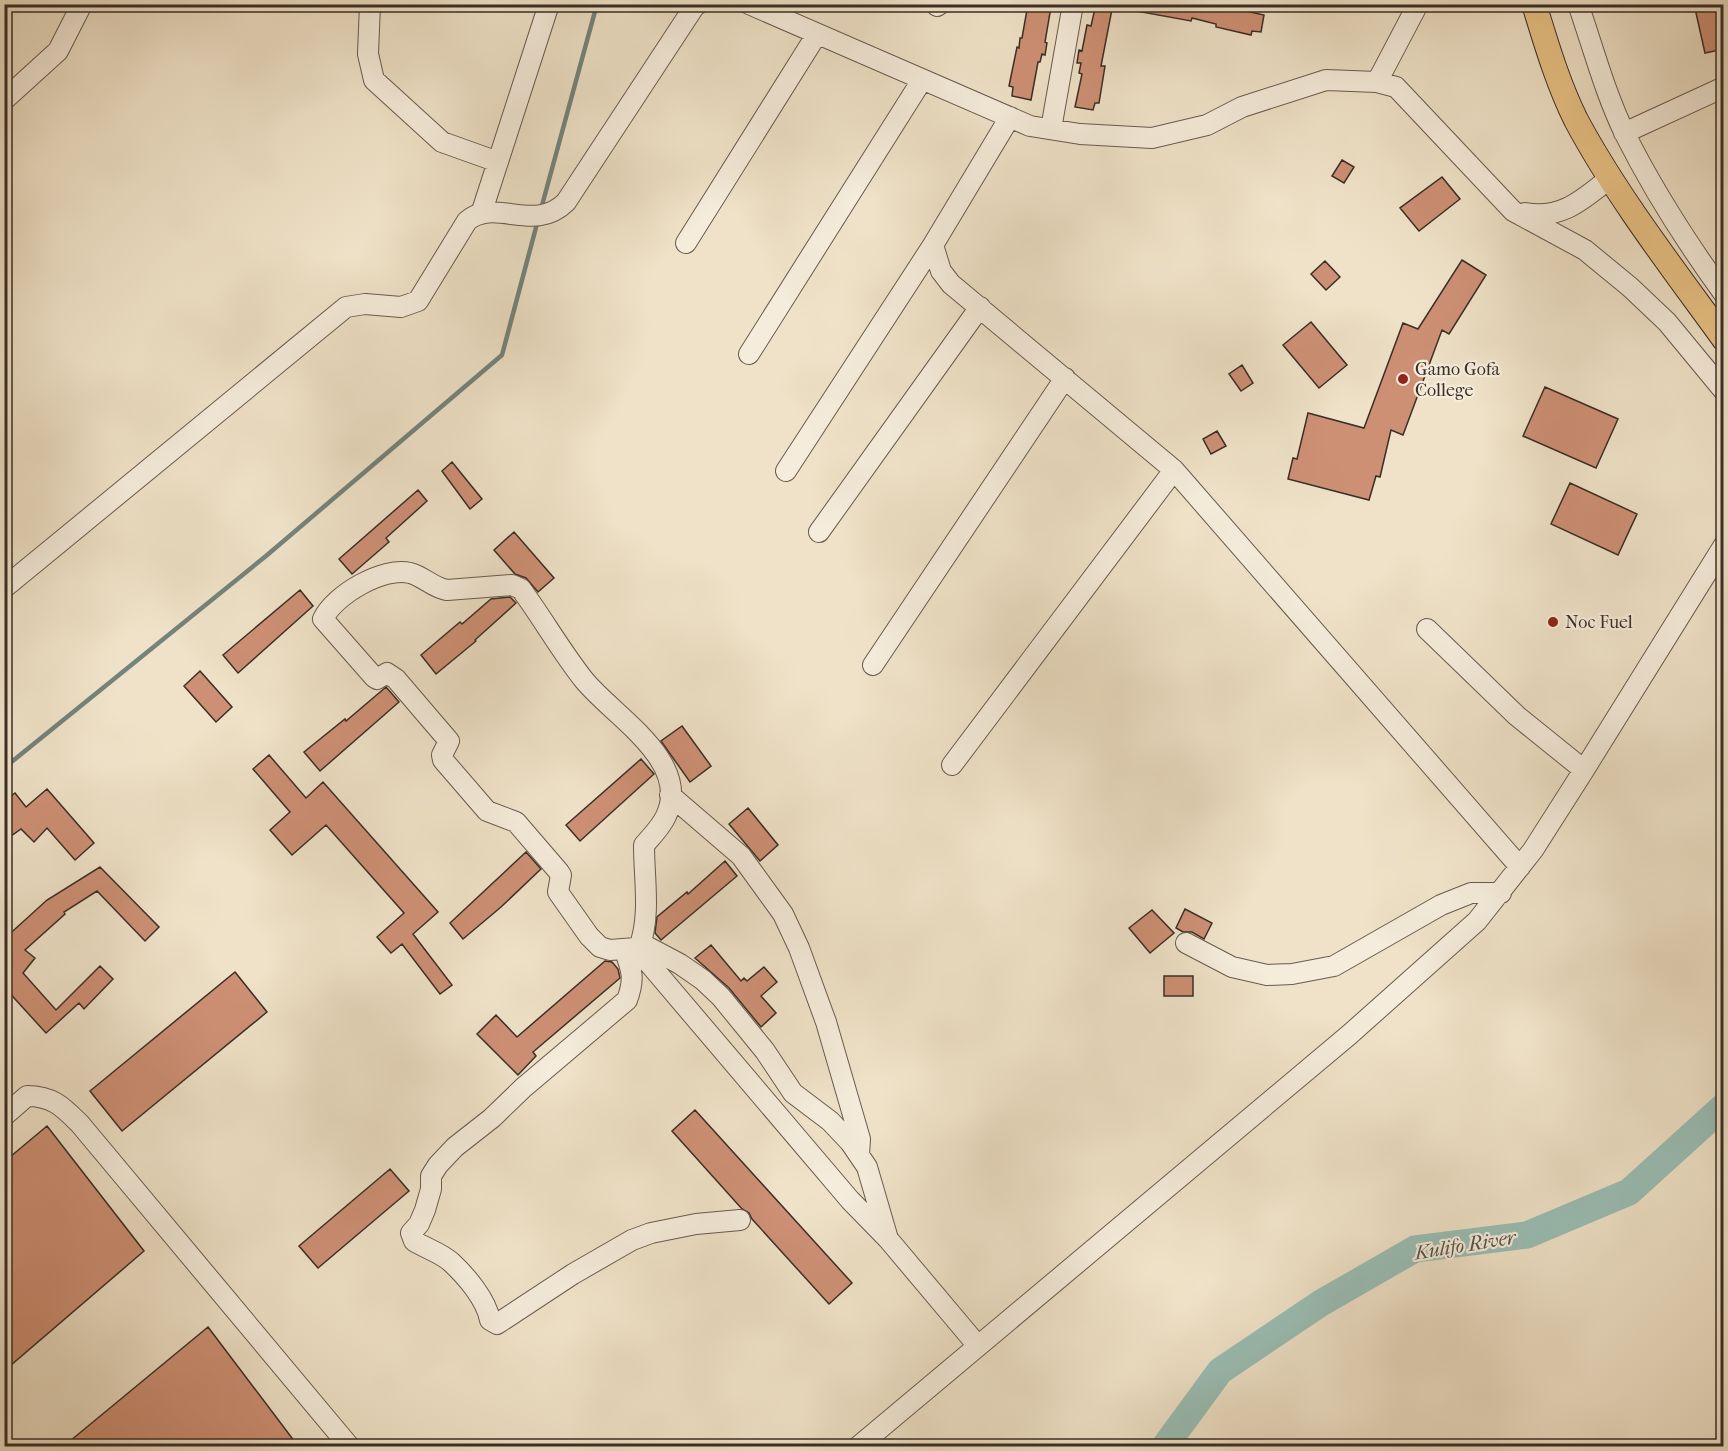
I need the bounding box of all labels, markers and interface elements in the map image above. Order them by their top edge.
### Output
place label: Gamo Gofa College [1415,359,1501,401]
marker: Gamo Gofa College [1396,372,1410,386]
place label: Noc Fuel [1565,612,1633,633]
marker: Noc Fuel [1546,615,1560,629]
water label: Kulifo River [1411,1225,1519,1265]

